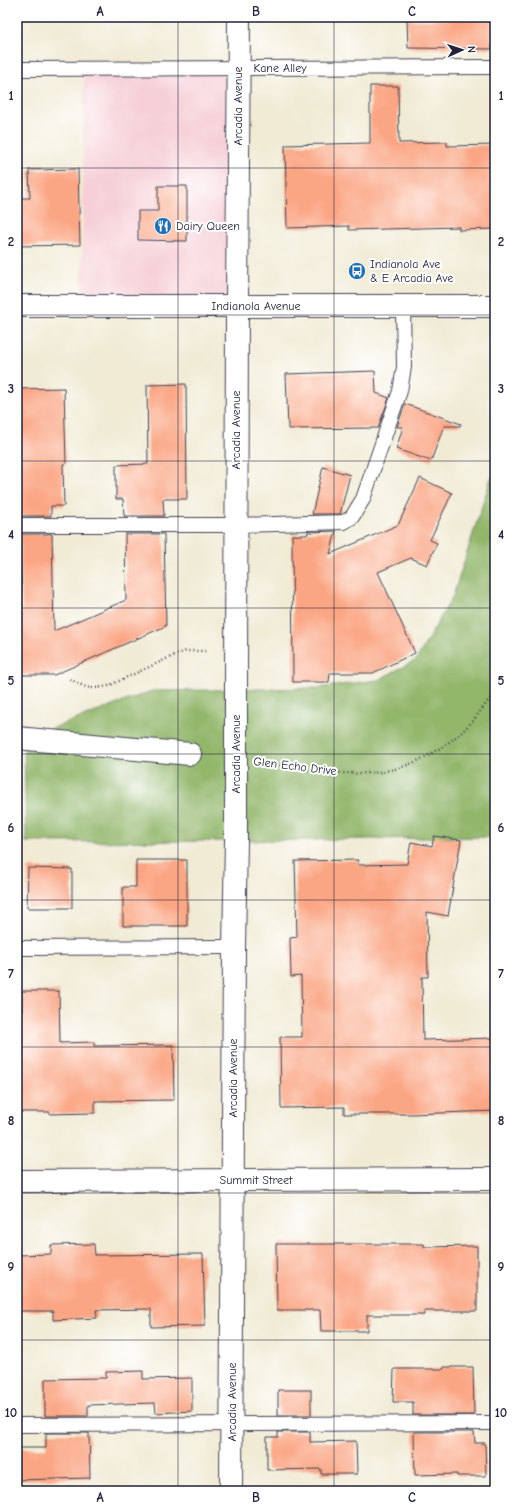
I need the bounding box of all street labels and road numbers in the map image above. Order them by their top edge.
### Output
street label: Kane Alley [253,61,307,75]
street label: Arcadia Avenue [231,66,245,146]
street label: Indianola Avenue [212,299,300,313]
street label: Arcadia Avenue [229,390,243,470]
street label: Arcadia Avenue [229,714,243,794]
street label: Glen Echo Drive [253,754,337,778]
street label: Arcadia Avenue [226,1038,240,1118]
street label: Summit Street [220,1173,293,1187]
street label: Arcadia Avenue [225,1362,239,1442]

